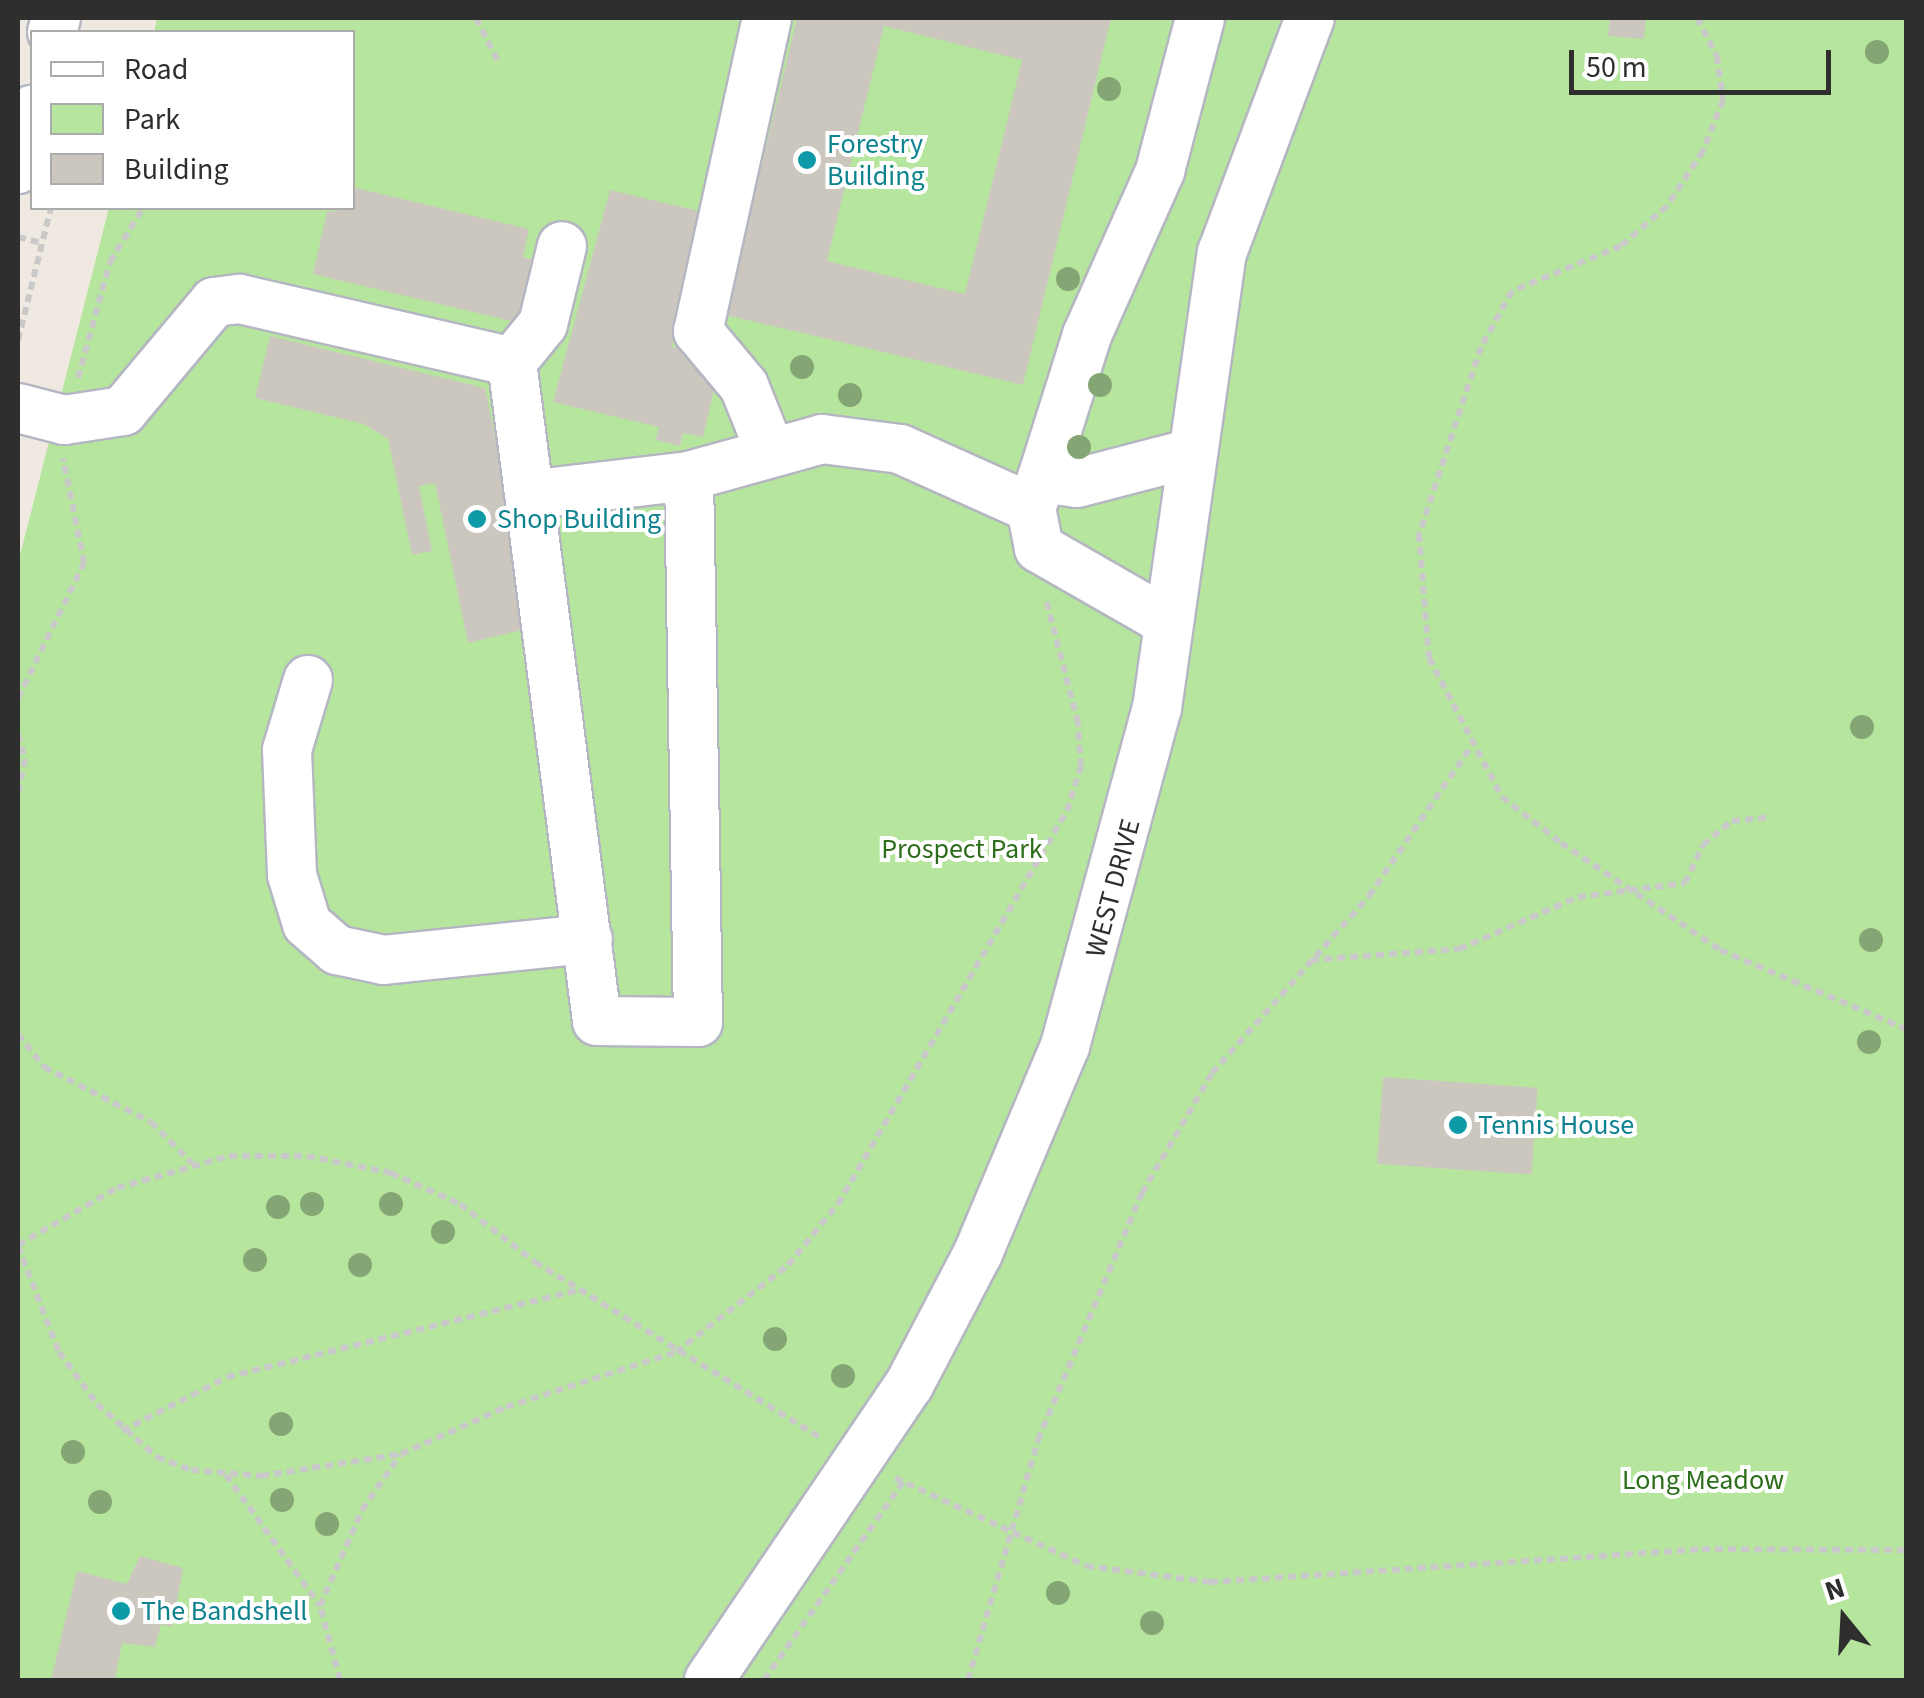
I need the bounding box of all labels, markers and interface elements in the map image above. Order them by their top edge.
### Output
legend [30,30,355,210]
scale bar [1574,30,1836,92]
text: 50 m [1586,46,1647,89]
text: Road [124,48,188,91]
text: Park [124,98,180,141]
place label: Forestry Building [827,127,925,193]
text: Building [124,148,229,191]
marker: Forestry Building [796,149,818,171]
place label: Shop Building [497,502,661,536]
marker: Shop Building [466,508,488,530]
street label: WEST DRIVE [1078,815,1148,961]
park label: Prospect Park [881,832,1043,866]
place label: Tennis House [1478,1108,1634,1142]
marker: Tennis House [1447,1114,1469,1136]
park label: Long Meadow [1622,1463,1784,1497]
north arrow [1794,1568,1894,1668]
text: N [1820,1568,1850,1611]
place label: The Bandshell [141,1594,307,1628]
marker: The Bandshell [110,1600,132,1622]

